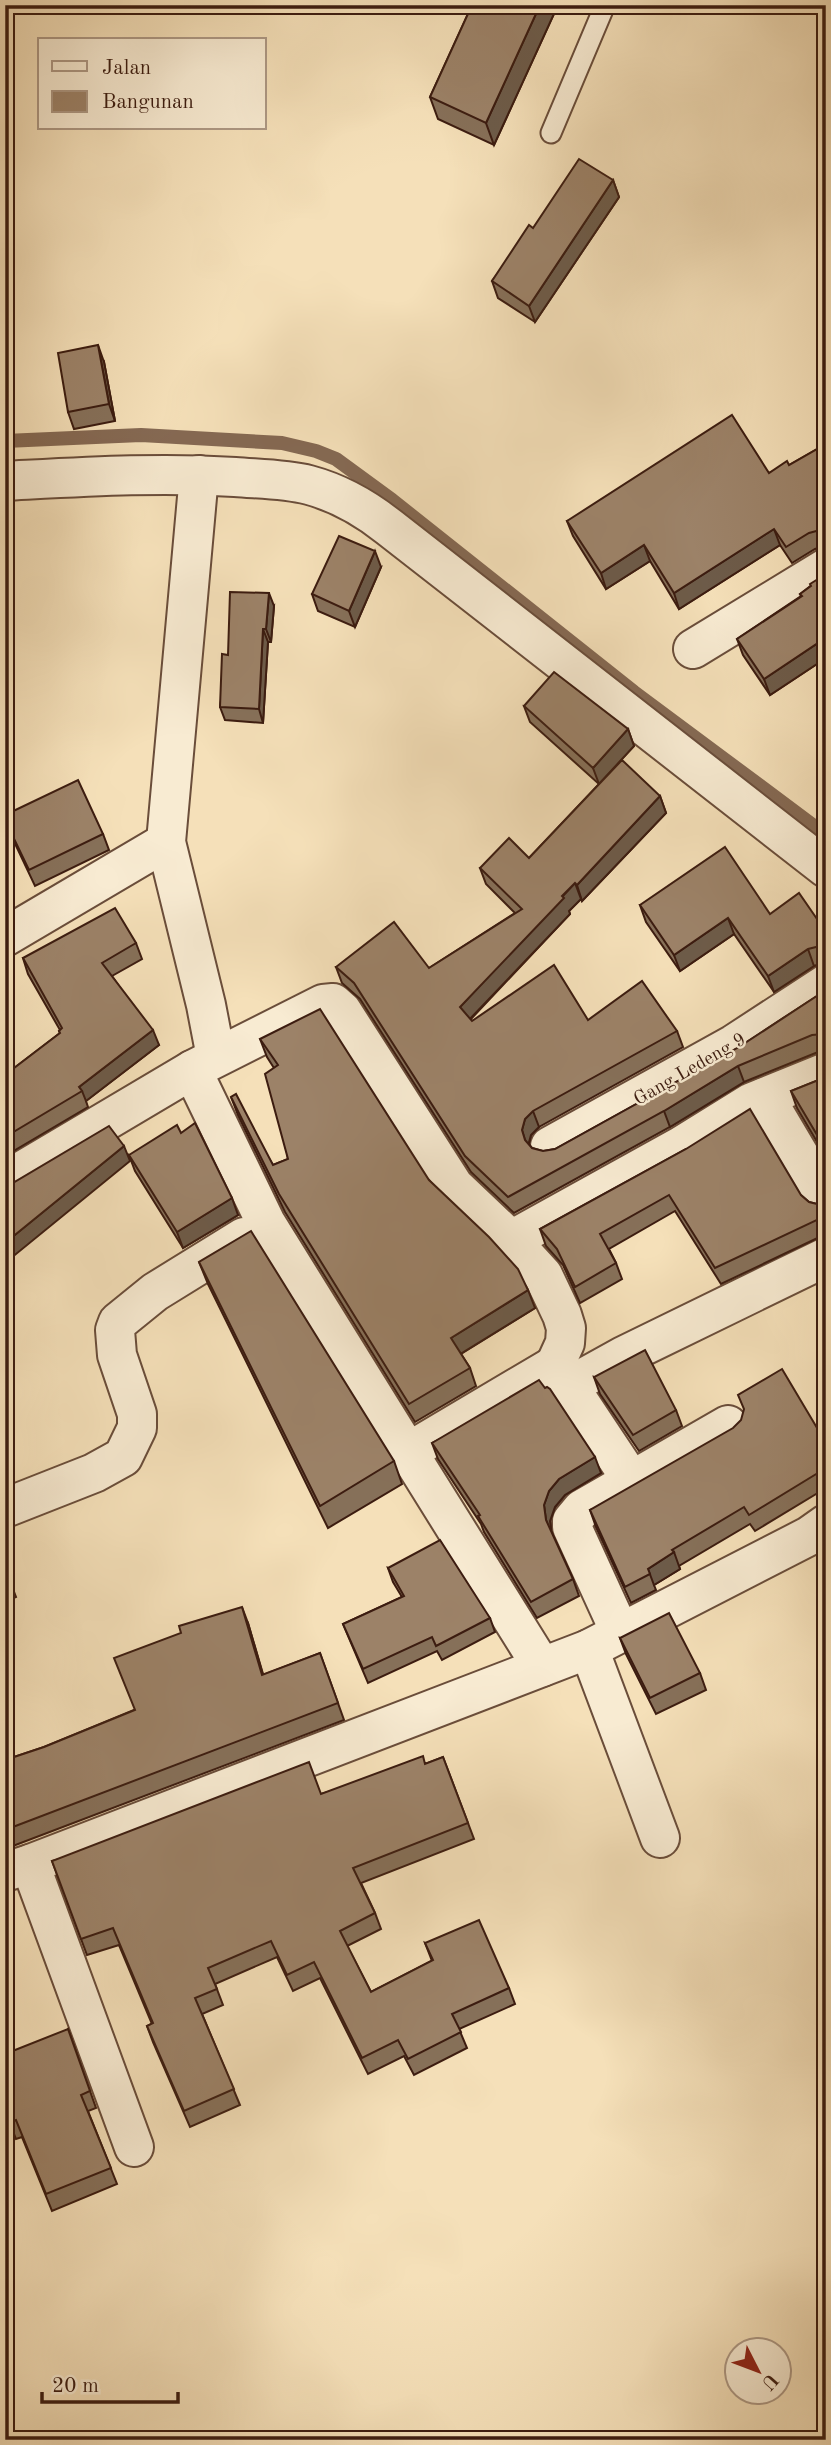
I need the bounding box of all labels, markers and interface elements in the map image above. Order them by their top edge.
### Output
legend [38,38,266,130]
text: Jalan [102,58,151,79]
text: Bangunan [102,92,194,113]
street label: Gang Ledeng 9 [631,1030,750,1110]
north arrow [722,2336,792,2406]
scale bar [42,2361,178,2405]
text: U [757,2369,781,2393]
text: 20 m [52,2376,99,2397]

